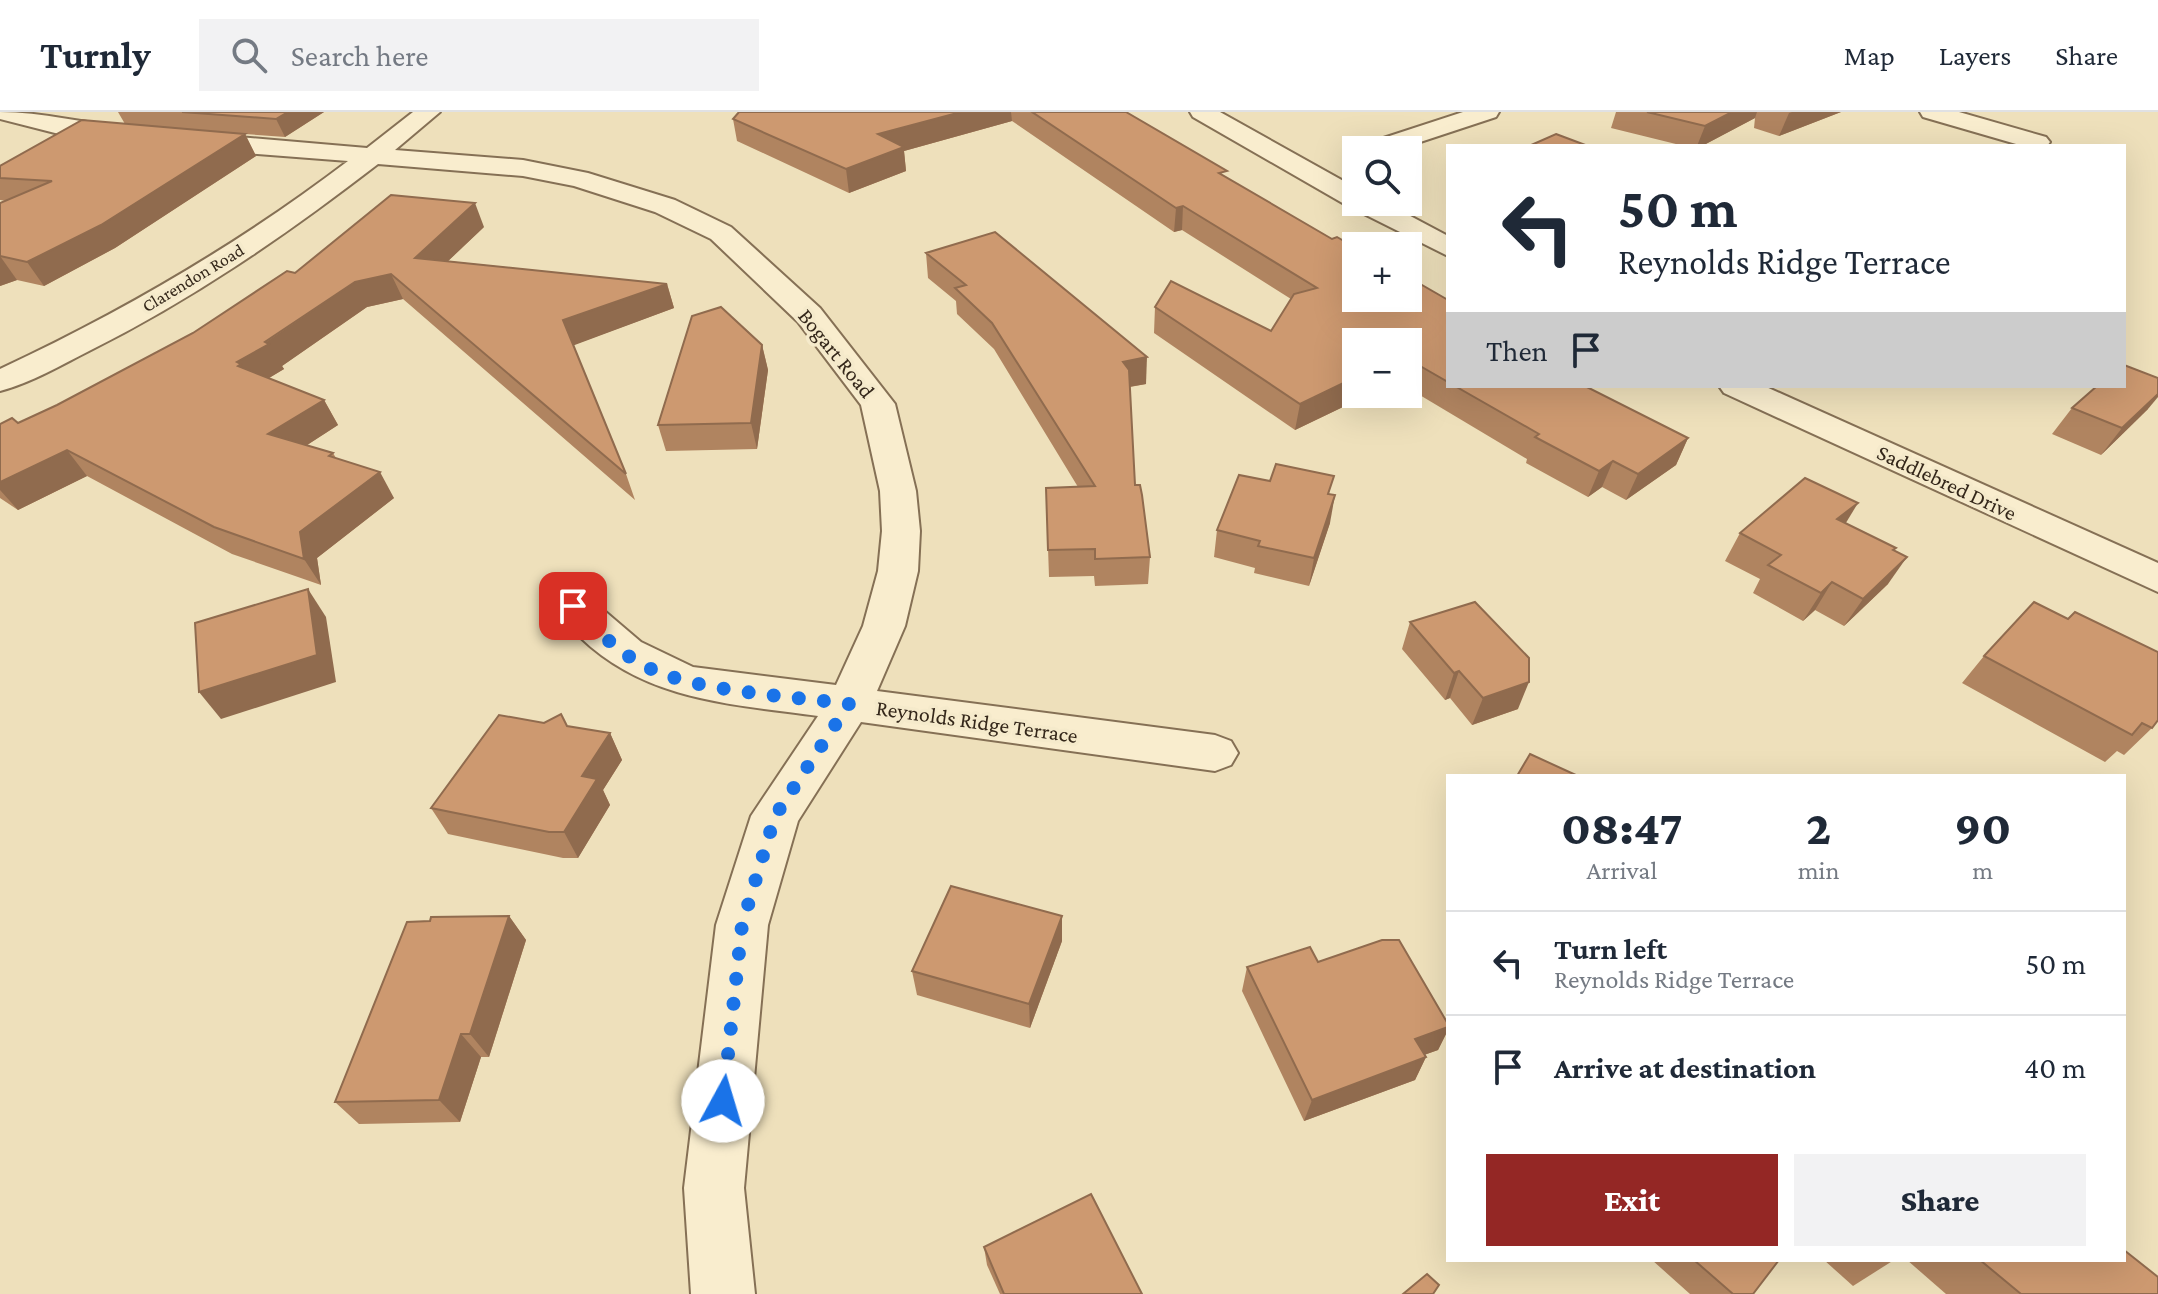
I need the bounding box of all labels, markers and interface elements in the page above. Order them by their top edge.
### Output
search box [199,19,759,91]
icon: search [227,33,271,77]
text: Turnly [40,34,151,76]
text: Search here [291,39,428,72]
text: Map [1844,40,1895,71]
text: Layers [1939,40,2011,71]
text: Share [2055,40,2118,71]
map controls [1342,136,1422,408]
button: search [1342,136,1422,216]
icon: left [1486,176,1590,280]
text: 50 m [1618,177,1738,239]
button: + [1342,232,1422,312]
street label: Clarendon Road [138,239,248,316]
text: Reynolds Ridge Terrace [1618,242,1951,282]
street label: Bogart Road [793,304,880,403]
button: − [1342,328,1422,408]
icon: arrive [1564,328,1608,372]
text: Then [1486,334,1548,367]
street label: Saddlebred Drive [1873,439,2020,526]
pin [539,572,607,640]
icon: arrive [551,584,595,628]
street label: Reynolds Ridge Terrace [875,695,1079,748]
text: 08:47 [1561,801,1683,854]
text: 2 [1806,801,1831,854]
text: 90 [1954,801,2011,854]
text: Arrival [1586,856,1657,885]
text: min [1798,856,1839,885]
text: m [1972,856,1993,885]
text: Turn left [1554,932,1667,965]
icon: left [1486,941,1530,985]
text: 50 m [2025,947,2086,980]
text: Reynolds Ridge Terrace [1554,965,1794,994]
icon: arrive [1486,1045,1530,1089]
text: Arrive at destination [1554,1051,1816,1084]
text: 40 m [2024,1051,2086,1084]
position arrow [681,1059,765,1143]
button: Exit [1486,1154,1778,1246]
button: Share [1794,1154,2086,1246]

